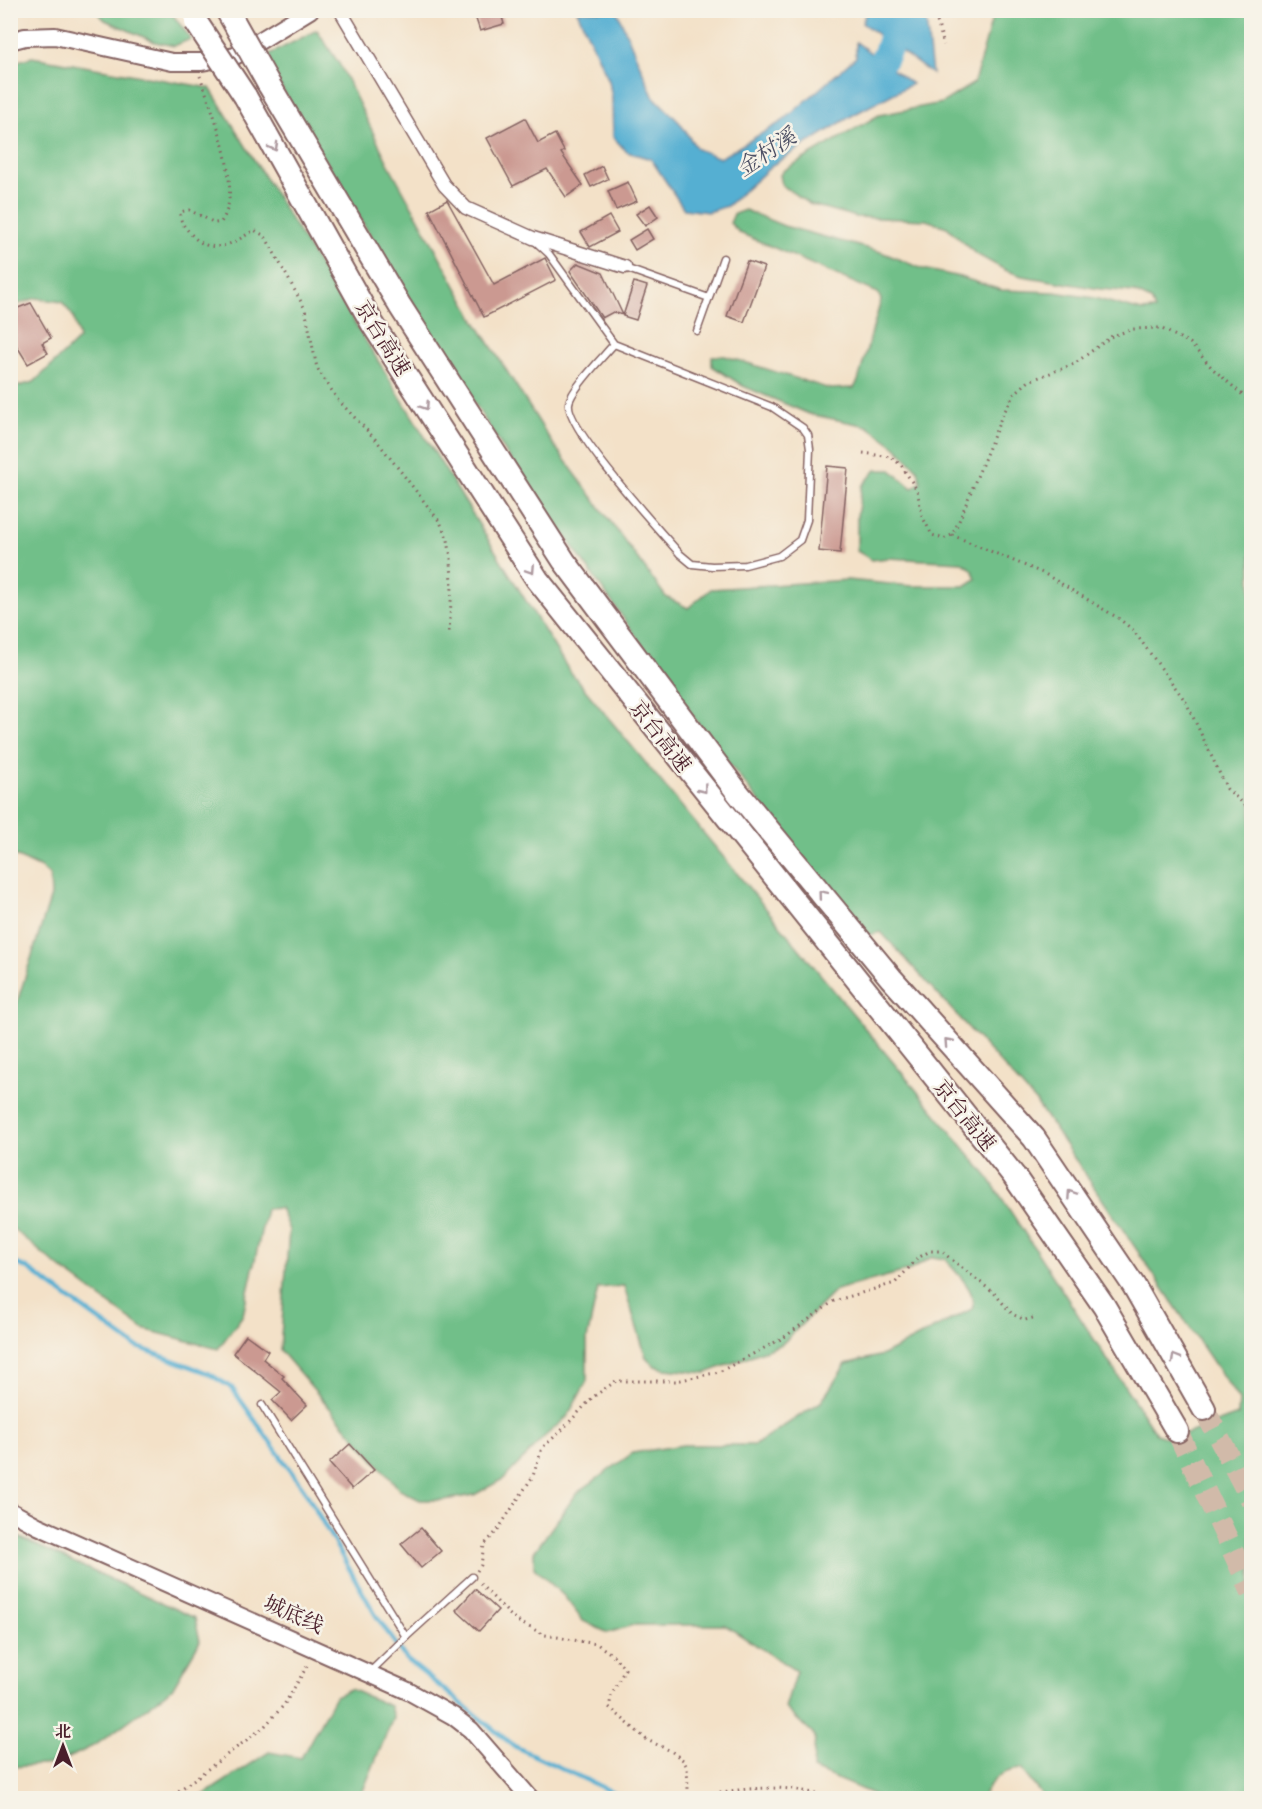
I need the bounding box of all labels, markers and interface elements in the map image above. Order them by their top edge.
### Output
water label: 金村溪 [730,119,804,184]
one-way arrow [266,141,278,151]
street label: 京台高速 [348,294,418,382]
one-way arrow [418,399,429,410]
one-way arrow [523,564,535,574]
street label: 京台高速 [623,693,699,779]
one-way arrow [696,782,707,793]
one-way arrow [818,890,829,901]
one-way arrow [944,1039,955,1049]
street label: 京台高速 [927,1073,1003,1157]
one-way arrow [1067,1189,1078,1200]
one-way arrow [1171,1354,1182,1364]
street label: 城底线 [259,1587,329,1641]
north arrow [33,1716,93,1776]
text: 北 [55,1719,71,1743]

